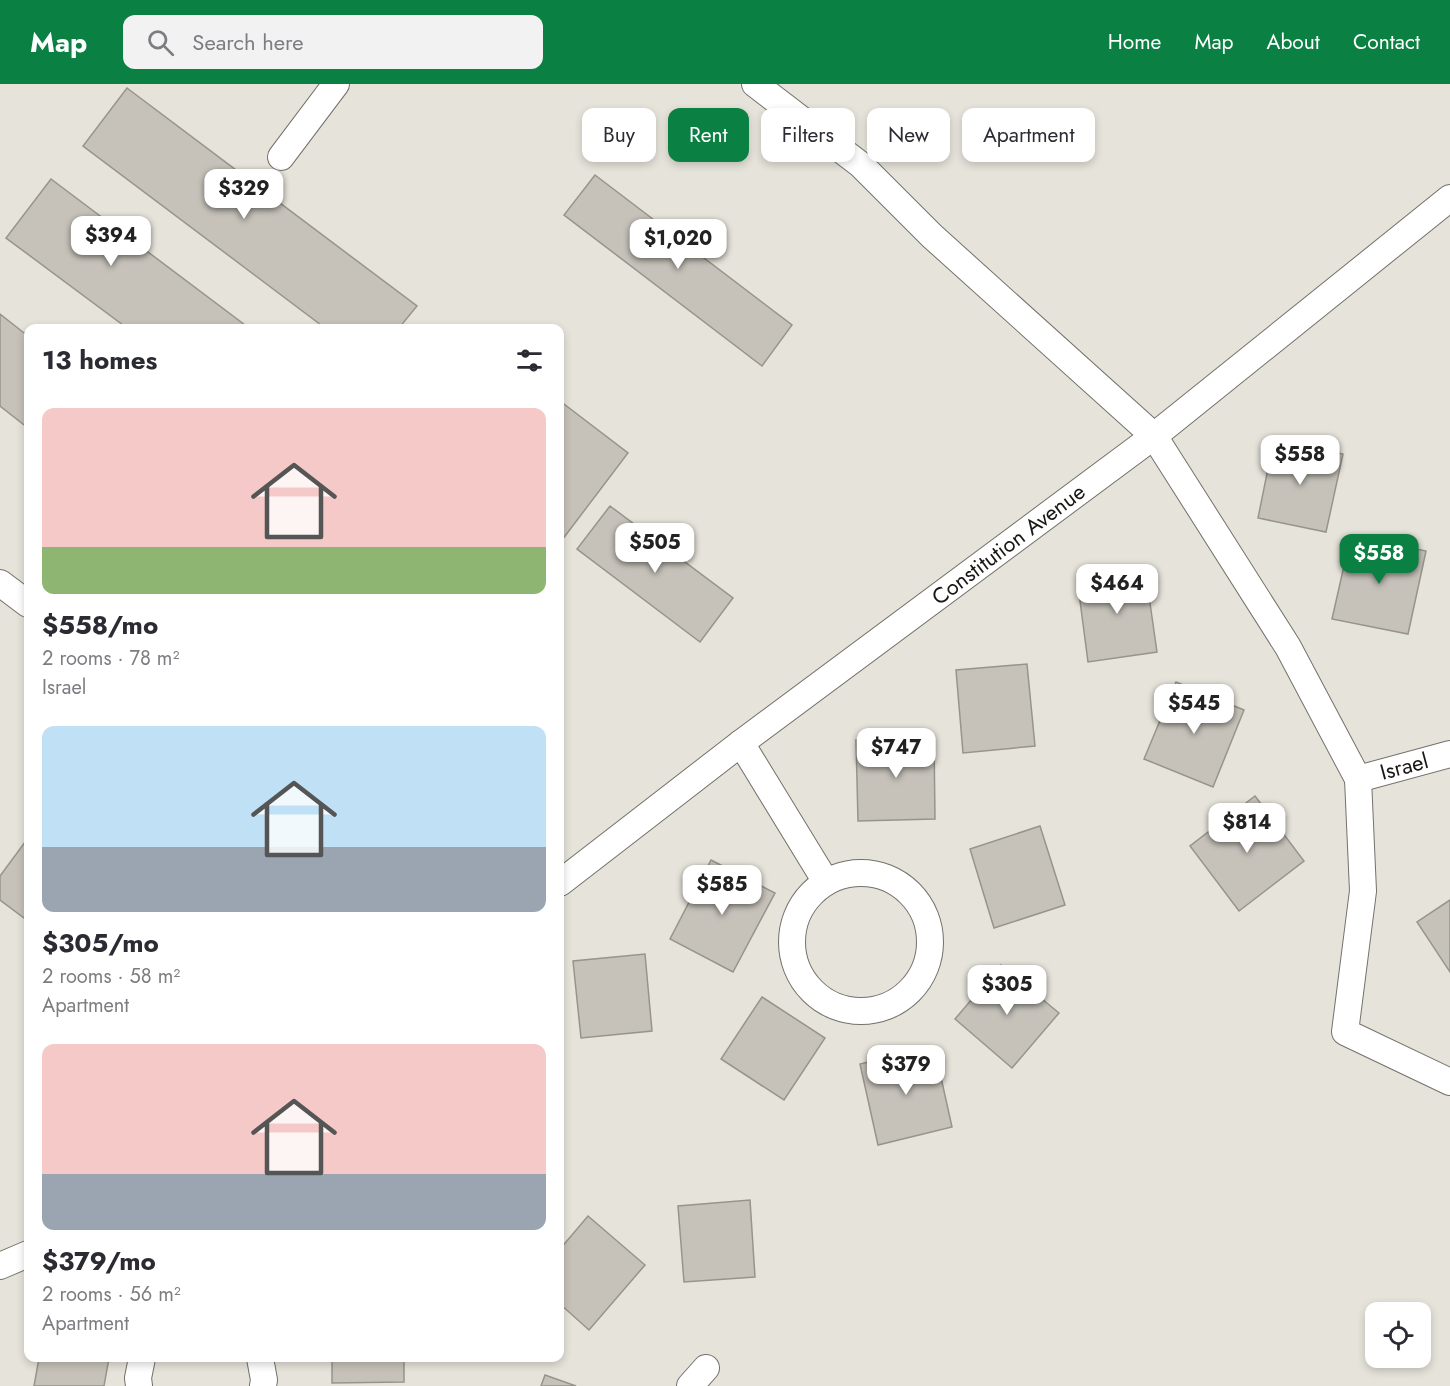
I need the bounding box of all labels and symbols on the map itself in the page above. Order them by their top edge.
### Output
pin: $329 [208,169,280,220]
pin: $394 [75,216,147,267]
pin: $1,020 [629,219,727,270]
pin: $558 [1264,435,1336,486]
street label: Constitution Avenue [924,476,1092,612]
pin: $505 [619,523,691,574]
pin: $558 [1343,534,1415,585]
pin: $464 [1081,564,1153,615]
pin: $545 [1158,684,1230,735]
pin: $747 [860,728,932,779]
street label: Israel [1376,744,1432,788]
pin: $814 [1211,803,1283,854]
pin: $585 [686,865,758,916]
pin: $305 [971,965,1043,1016]
pin: $379 [870,1045,942,1096]

